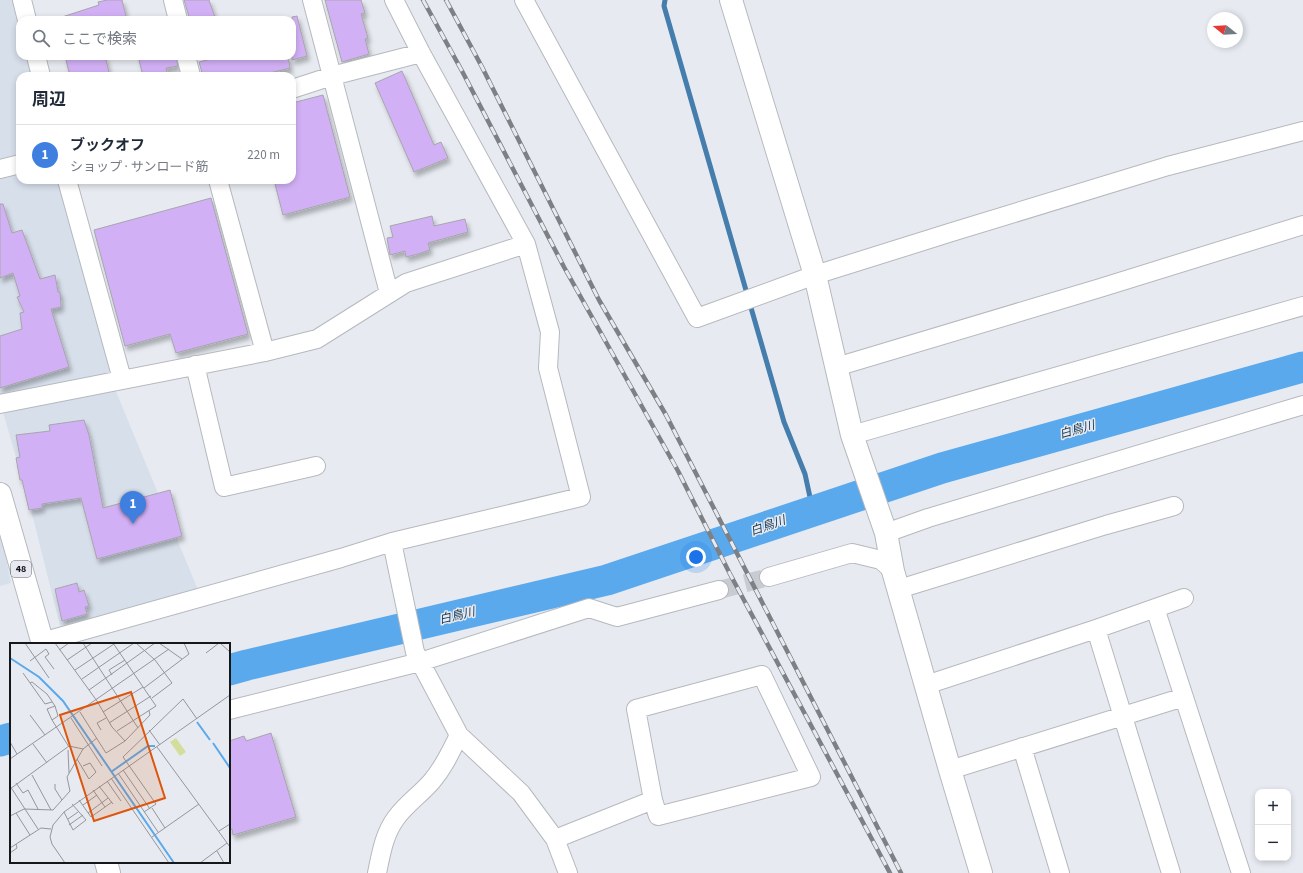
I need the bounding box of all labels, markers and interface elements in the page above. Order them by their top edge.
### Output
north arrow [1207,12,1243,48]
search box [16,16,296,60]
icon: search [30,27,52,49]
text: ここで検索 [62,29,137,50]
text: 周辺 [32,88,66,112]
text: ブックオフ [70,135,145,156]
text: 1 [42,146,48,164]
text: 220 m [247,146,280,164]
text: ショップ · サンロード筋 [70,158,208,176]
water label: 白鳥川 [1057,416,1099,443]
pin: 1 [120,491,146,524]
water label: 白鳥川 [748,511,790,540]
your location [686,547,706,567]
road number: 48 [11,561,31,577]
water label: 白鳥川 [438,603,478,628]
inset map [10,643,230,863]
map controls [1255,789,1291,861]
button: + [1255,789,1291,825]
button: − [1255,825,1291,861]

